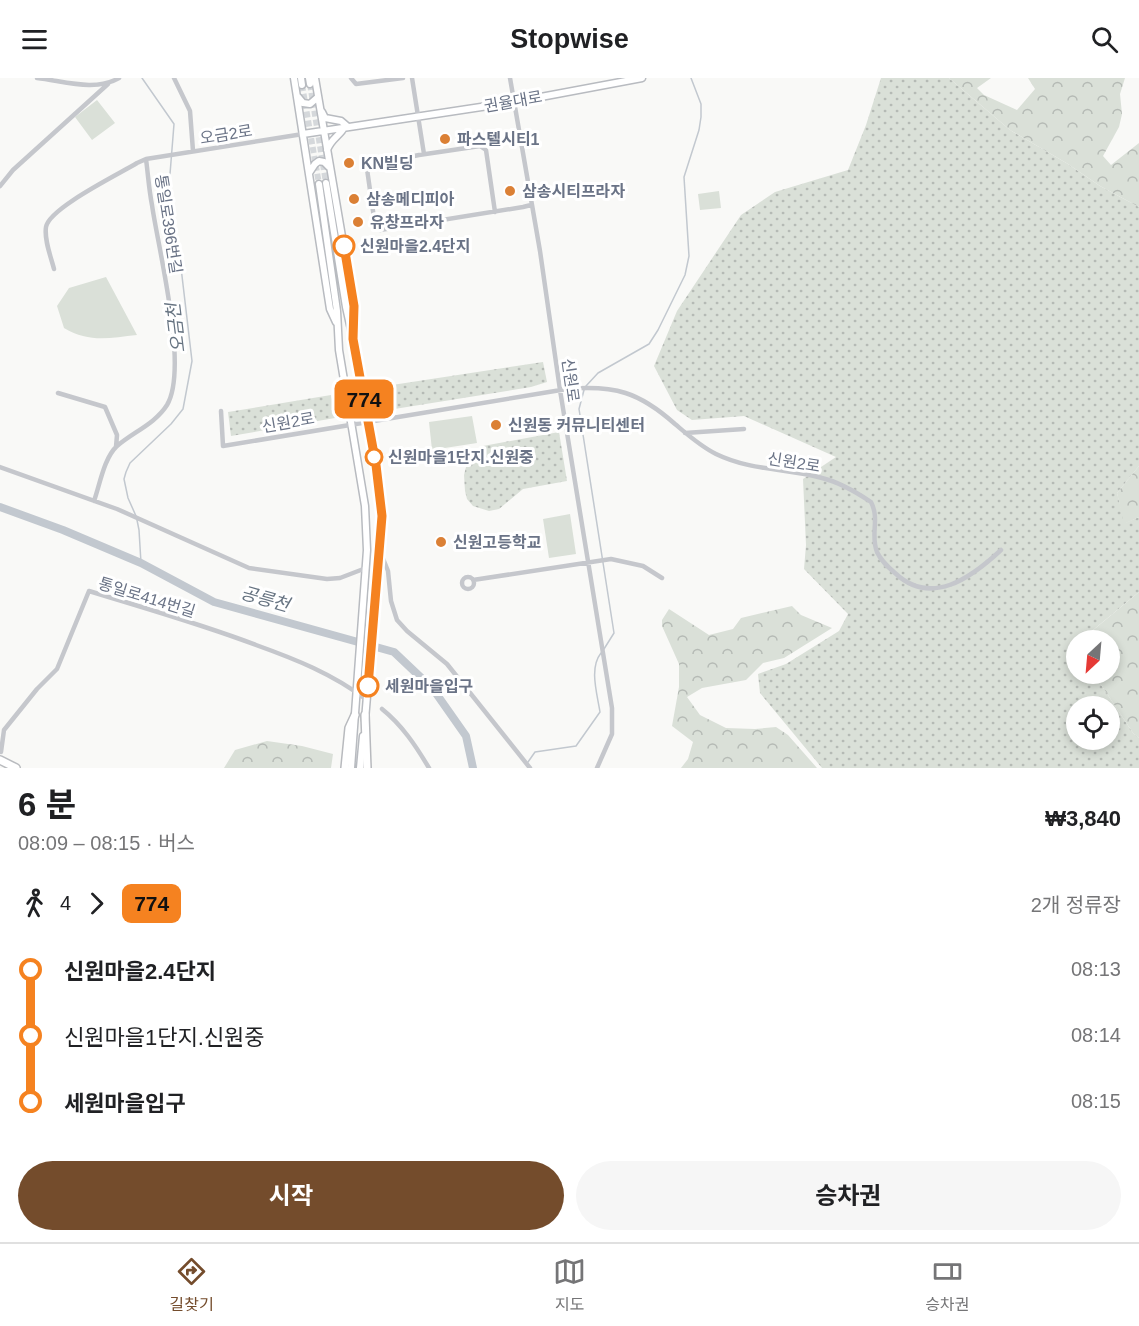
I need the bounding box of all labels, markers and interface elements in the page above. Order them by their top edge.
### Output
icon: menu [18,23,51,56]
icon: search [1088,23,1121,56]
text: Stopwise [510,24,629,54]
street label: 권율대로 [483,88,544,115]
street label: 오금2로 [199,122,254,147]
place label: 파스텔시티1 [457,131,540,148]
marker: 파스텔시티1 [438,132,452,146]
place label: KN빌딩 [361,155,414,172]
marker: KN빌딩 [342,156,356,170]
street label: 통일로396번길 [152,173,185,275]
place label: 삼송시티프라자 [522,183,625,200]
marker: 삼송시티프라자 [503,184,517,198]
place label: 삼송메디피아 [366,191,455,208]
marker: 삼송메디피아 [347,192,361,206]
place label: 유창프라자 [370,214,444,231]
marker: 유창프라자 [351,215,365,229]
marker: 신원마을2.4단지 [333,235,355,257]
place label: 신원마을2.4단지 [360,238,471,255]
water label: 오금천 [163,300,189,354]
street label: 신원로 [559,357,582,403]
line badge: 774 [330,380,398,418]
text: 774 [346,388,382,411]
street label: 신원2로 [260,409,316,435]
place label: 신원동 커뮤니티센터 [508,417,645,434]
marker: 신원동 커뮤니티센터 [489,418,503,432]
marker: 신원마을1단지.신원중 [365,448,383,466]
place label: 신원마을1단지.신원중 [388,449,534,466]
street label: 신원2로 [766,450,822,475]
place label: 신원고등학교 [453,533,542,551]
marker: 신원고등학교 [434,535,448,549]
street label: 통일로414번길 [96,575,197,620]
water label: 공릉천 [238,583,294,616]
north arrow [1066,630,1120,684]
map controls [1066,630,1120,750]
marker: 세원마을입구 [357,675,379,697]
place label: 세원마을입구 [385,678,473,695]
button: locate [1066,696,1120,750]
text: 6 분 [18,786,76,823]
text: ₩3,840 [1045,806,1121,831]
text: 08:09 – 08:15 · 버스 [18,832,195,854]
icon: walk [18,887,51,920]
icon: forward [80,887,113,920]
text: 4 [60,892,71,914]
text: 774 [134,892,169,915]
text: 2개 정류장 [1031,894,1121,916]
text: 08:13 [1071,958,1121,980]
text: 신원마을2.4단지 [64,959,216,984]
text: 08:14 [1071,1024,1121,1046]
text: 신원마을1단지.신원중 [64,1025,265,1050]
text: 08:15 [1071,1090,1121,1112]
text: 세원마을입구 [64,1091,185,1116]
button: 시작 [18,1161,564,1230]
button: 승차권 [576,1161,1121,1230]
tab: 길찾기 [170,1255,214,1315]
tab: 지도 [553,1255,586,1315]
tab: 승차권 [925,1255,969,1315]

